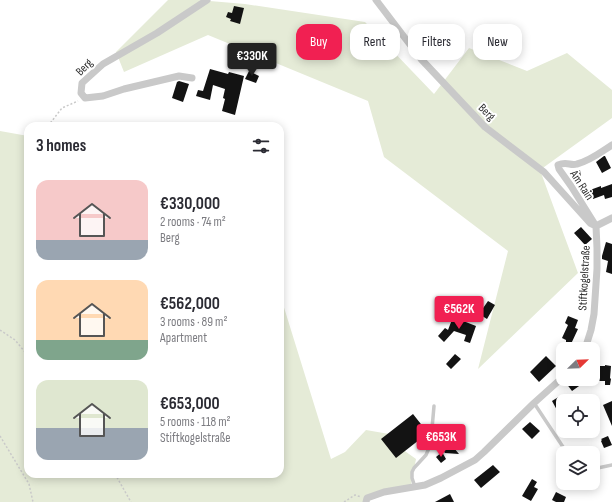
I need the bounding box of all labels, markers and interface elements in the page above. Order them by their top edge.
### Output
chip: Buy [296,24,342,60]
chip: Rent [350,24,400,60]
chip: Filters [408,24,465,60]
chip: New [473,24,522,60]
pin: €330K [224,43,280,77]
text: €330K [236,48,268,64]
street label: Berg [73,56,96,79]
street label: Berg [475,101,498,124]
icon: filters [250,135,272,157]
text: 3 homes [36,136,86,156]
street label: Am Rain [566,167,597,203]
text: €330,000 [160,194,220,214]
icon: home [68,196,116,244]
text: 2 rooms · 74 m² [160,214,226,230]
text: Berg [160,230,180,246]
street label: Stiftkogelstraße [575,245,594,311]
text: €562,000 [160,294,220,314]
icon: home [68,296,116,344]
pin: €562K [431,296,487,330]
text: €562K [444,301,474,317]
text: 3 rooms · 89 m² [160,314,227,330]
text: Apartment [160,330,207,346]
north arrow [556,342,600,386]
map controls [556,342,600,490]
text: €653,000 [160,394,220,414]
button: locate [556,394,600,438]
icon: home [68,396,116,444]
text: 5 rooms · 118 m² [160,414,231,430]
pin: €653K [413,424,469,458]
text: €653K [426,429,456,445]
text: Stiftkogelstraße [160,430,230,446]
button: layers [556,446,600,490]

